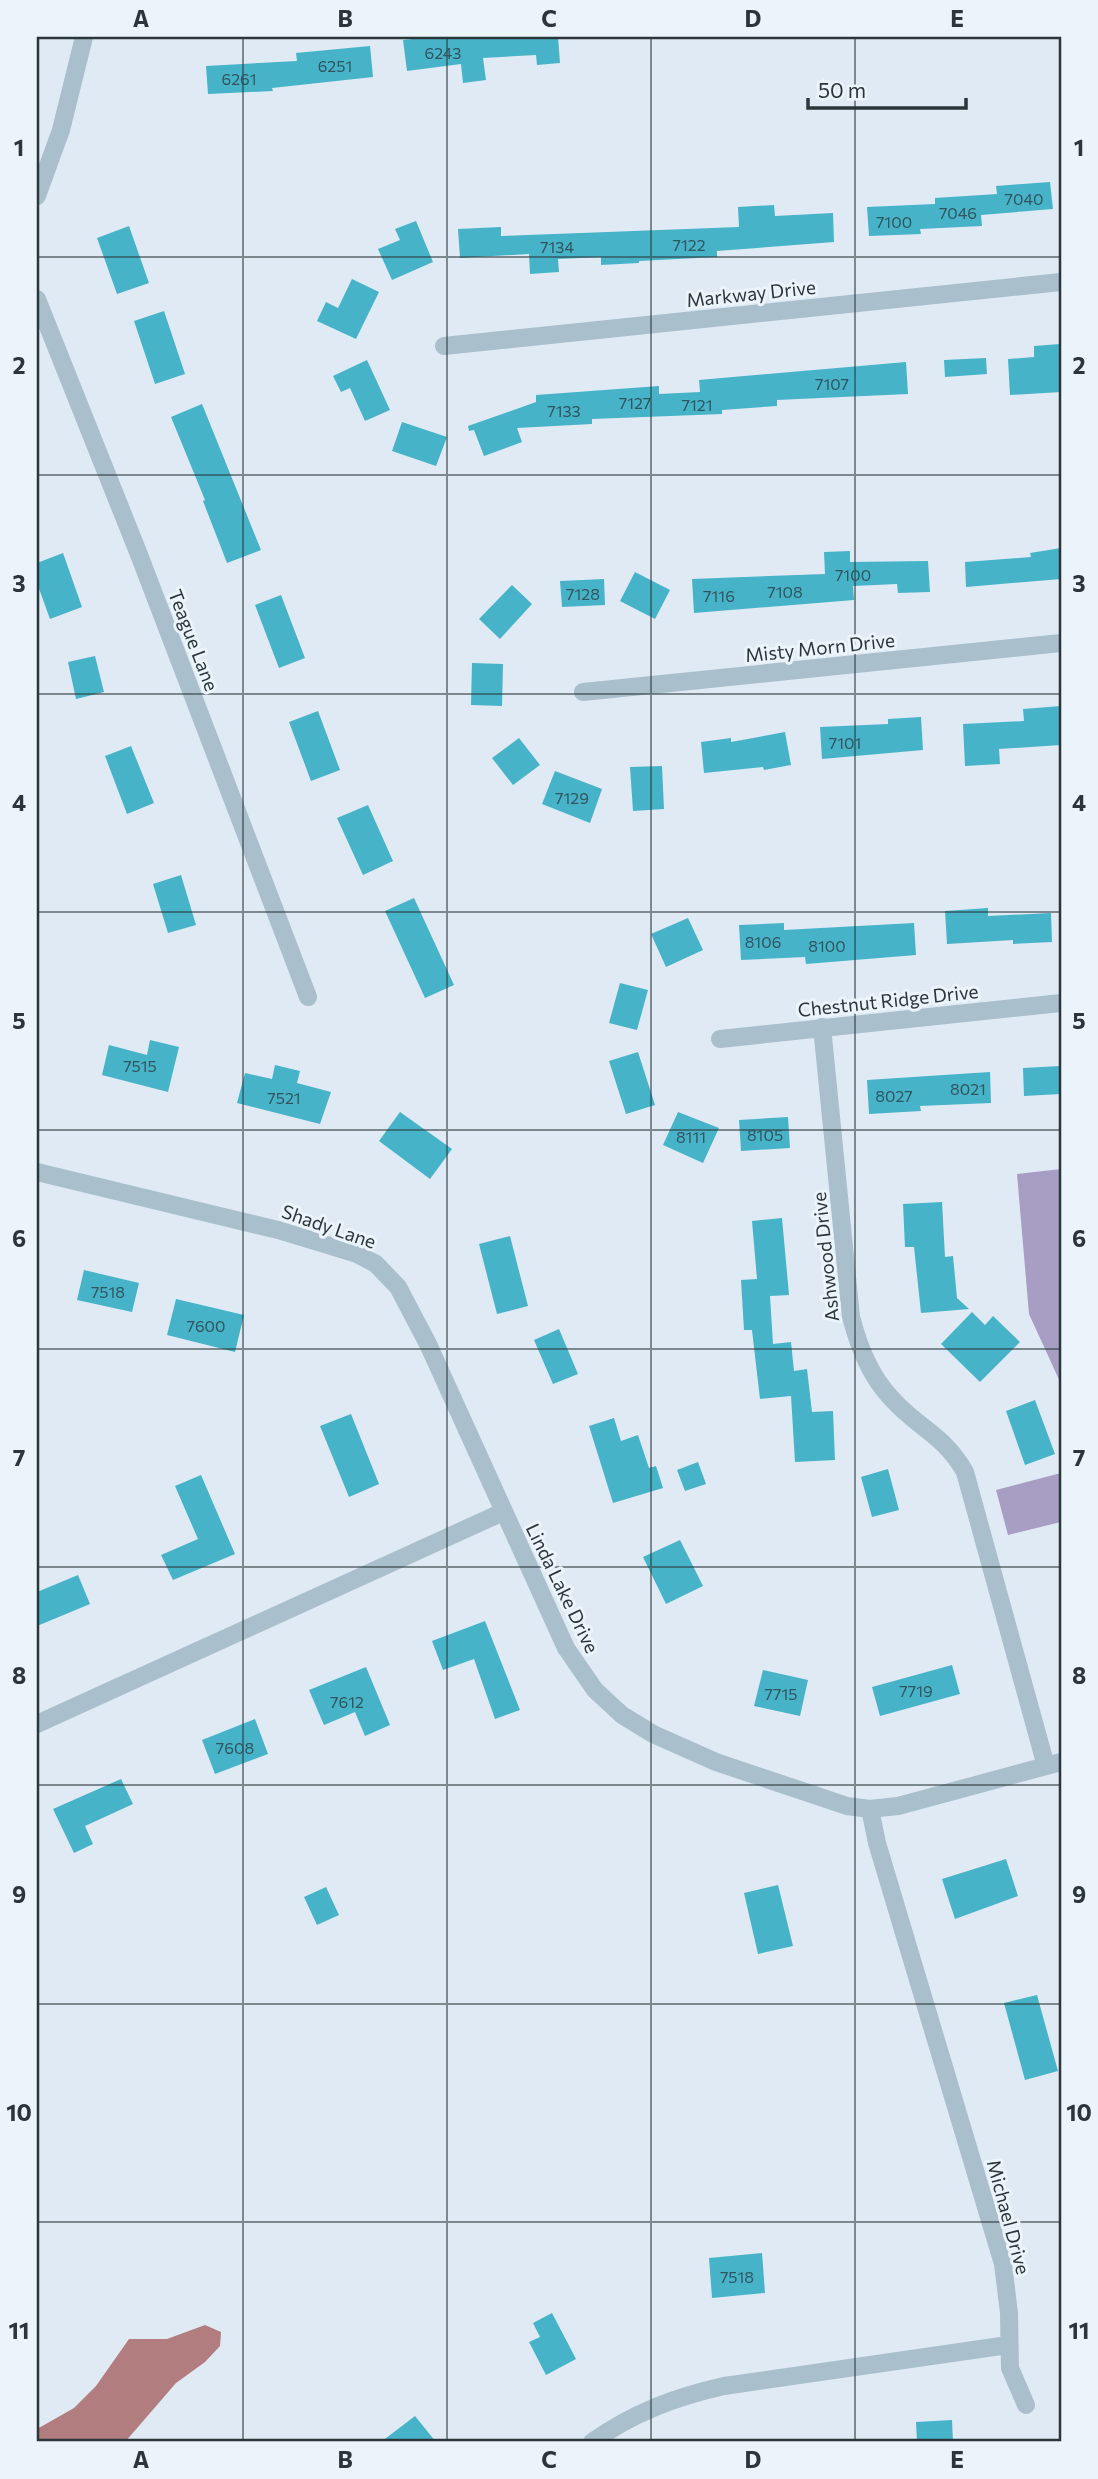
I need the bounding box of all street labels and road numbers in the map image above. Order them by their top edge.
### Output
street label: Markway Drive [685,275,817,311]
street label: Teague Lane [164,586,224,694]
street label: Misty Morn Drive [744,628,896,666]
street label: Chestnut Ridge Drive [797,979,979,1021]
street label: Ashwood Drive [807,1191,843,1323]
street label: Shady Lane [279,1199,379,1253]
street label: Linda Lake Drive [522,1519,604,1657]
street label: Michael Drive [983,2157,1035,2277]

